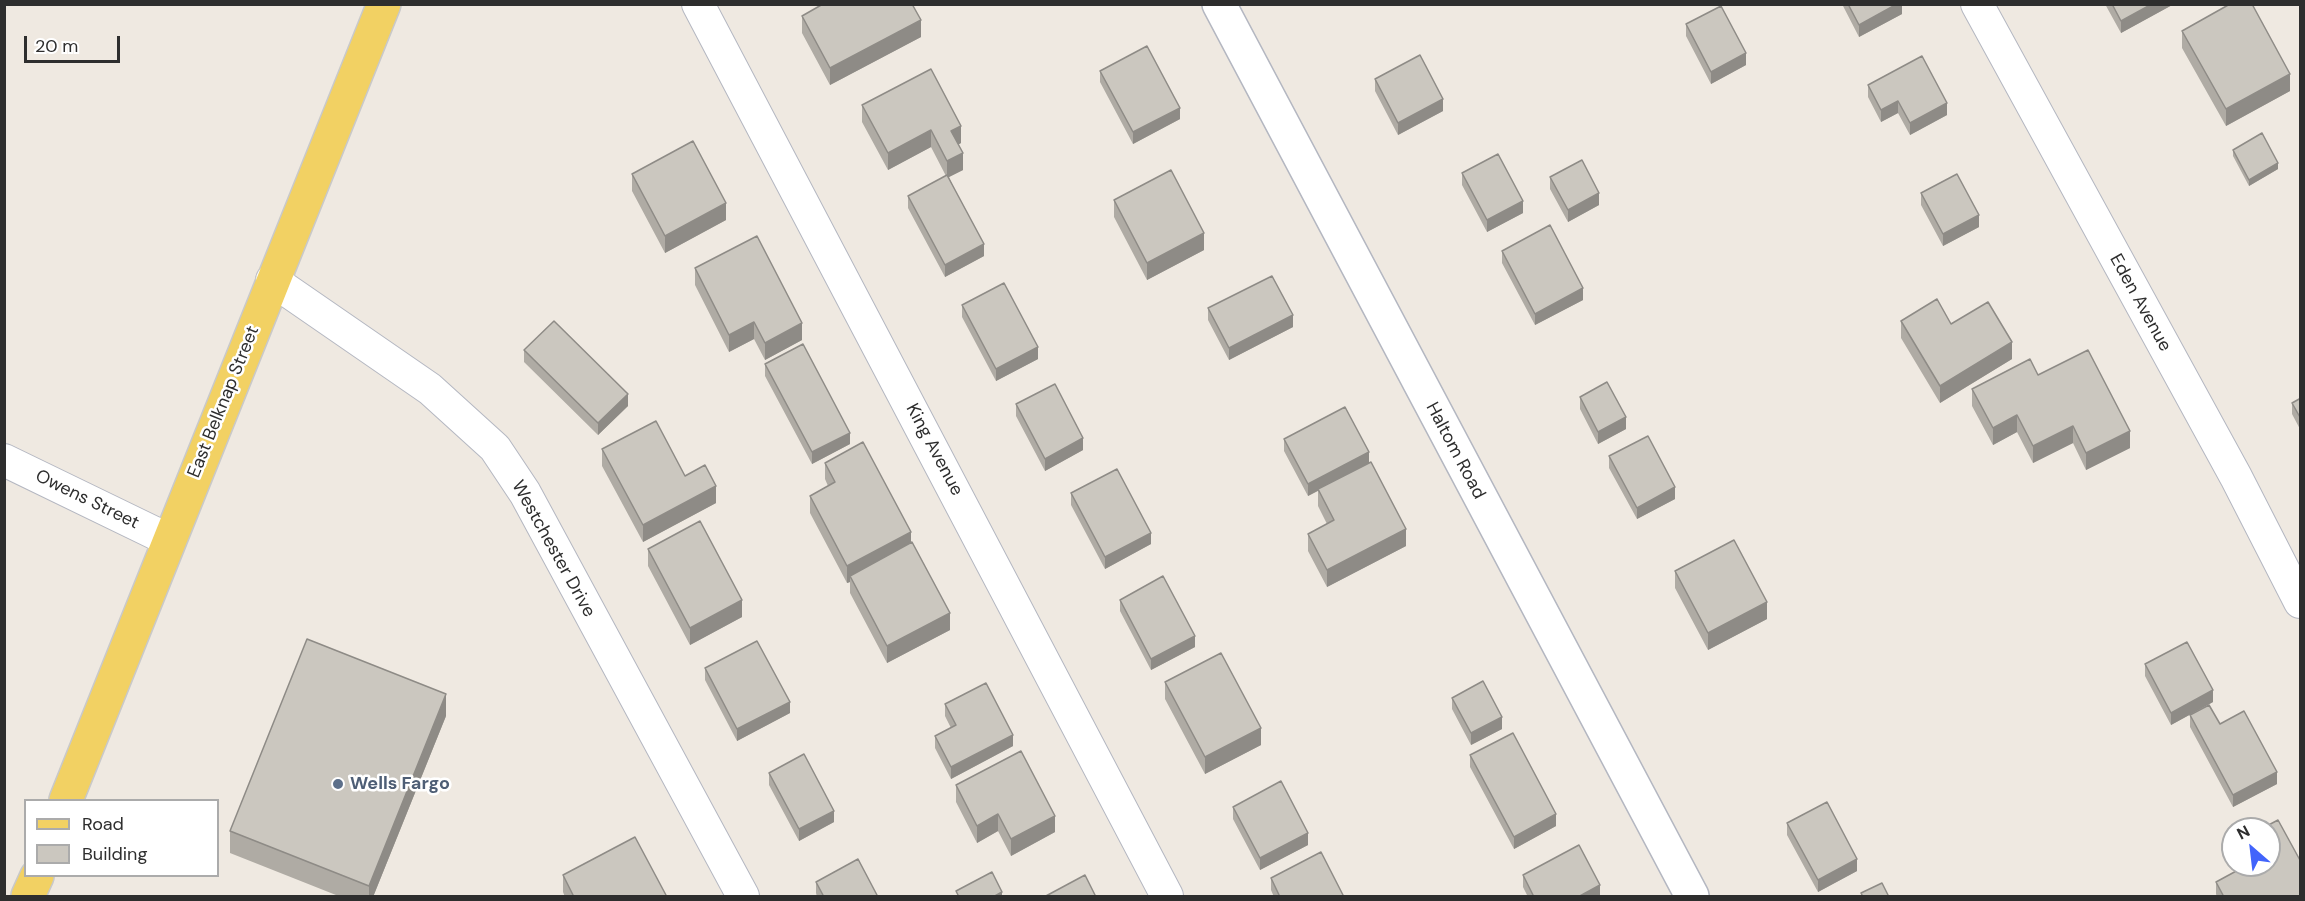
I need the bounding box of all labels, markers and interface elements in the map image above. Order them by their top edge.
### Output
scale bar [27,24,123,62]
text: 20 m [35,34,78,58]
street label: Eden Avenue [2104,251,2176,355]
street label: East Belknap Street [184,323,264,481]
street label: Haltom Road [1421,399,1489,503]
street label: King Avenue [901,400,967,500]
street label: Owens Street [32,466,142,534]
street label: Westchester Drive [507,477,599,621]
place label: Wells Fargo [350,773,450,795]
marker: Wells Fargo [331,777,345,791]
legend [24,799,219,877]
text: Road [82,812,124,836]
north arrow [2221,817,2281,877]
text: N [2233,820,2253,844]
text: Building [82,842,147,866]

